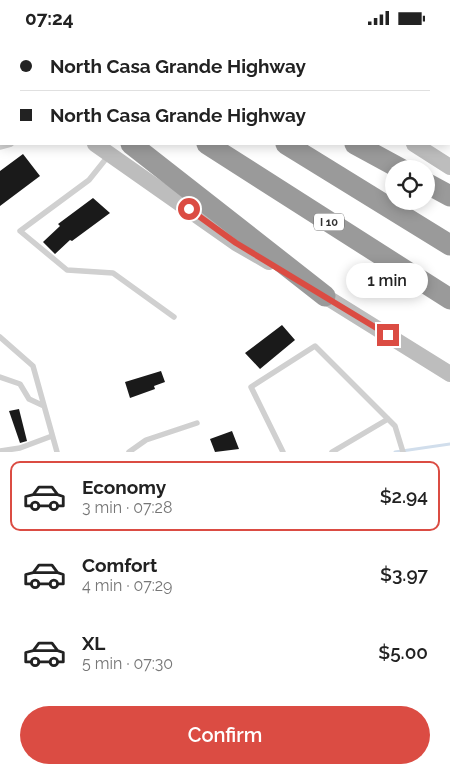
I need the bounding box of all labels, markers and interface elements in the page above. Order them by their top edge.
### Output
text: 07:24 [25,7,74,29]
text: North Casa Grande Highway [50,55,306,77]
text: North Casa Grande Highway [50,104,306,126]
map controls [385,160,435,210]
button: locate [385,160,435,210]
route start [178,198,200,220]
road number: I 10 [314,213,344,231]
callout: 1 min [347,263,429,297]
text: 1 min [367,271,407,290]
route end [377,324,399,346]
icon: car [22,474,67,519]
text: Economy [82,476,166,498]
text: $2.94 [380,485,428,507]
text: 3 min · 07:28 [82,498,172,517]
icon: car [22,552,67,597]
text: Comfort [82,554,157,576]
text: $3.97 [380,563,428,585]
text: 4 min · 07:29 [82,576,172,595]
icon: car [22,630,67,675]
text: XL [82,632,105,654]
text: $5.00 [378,641,428,663]
text: 5 min · 07:30 [82,654,173,673]
button: Confirm [20,706,430,764]

